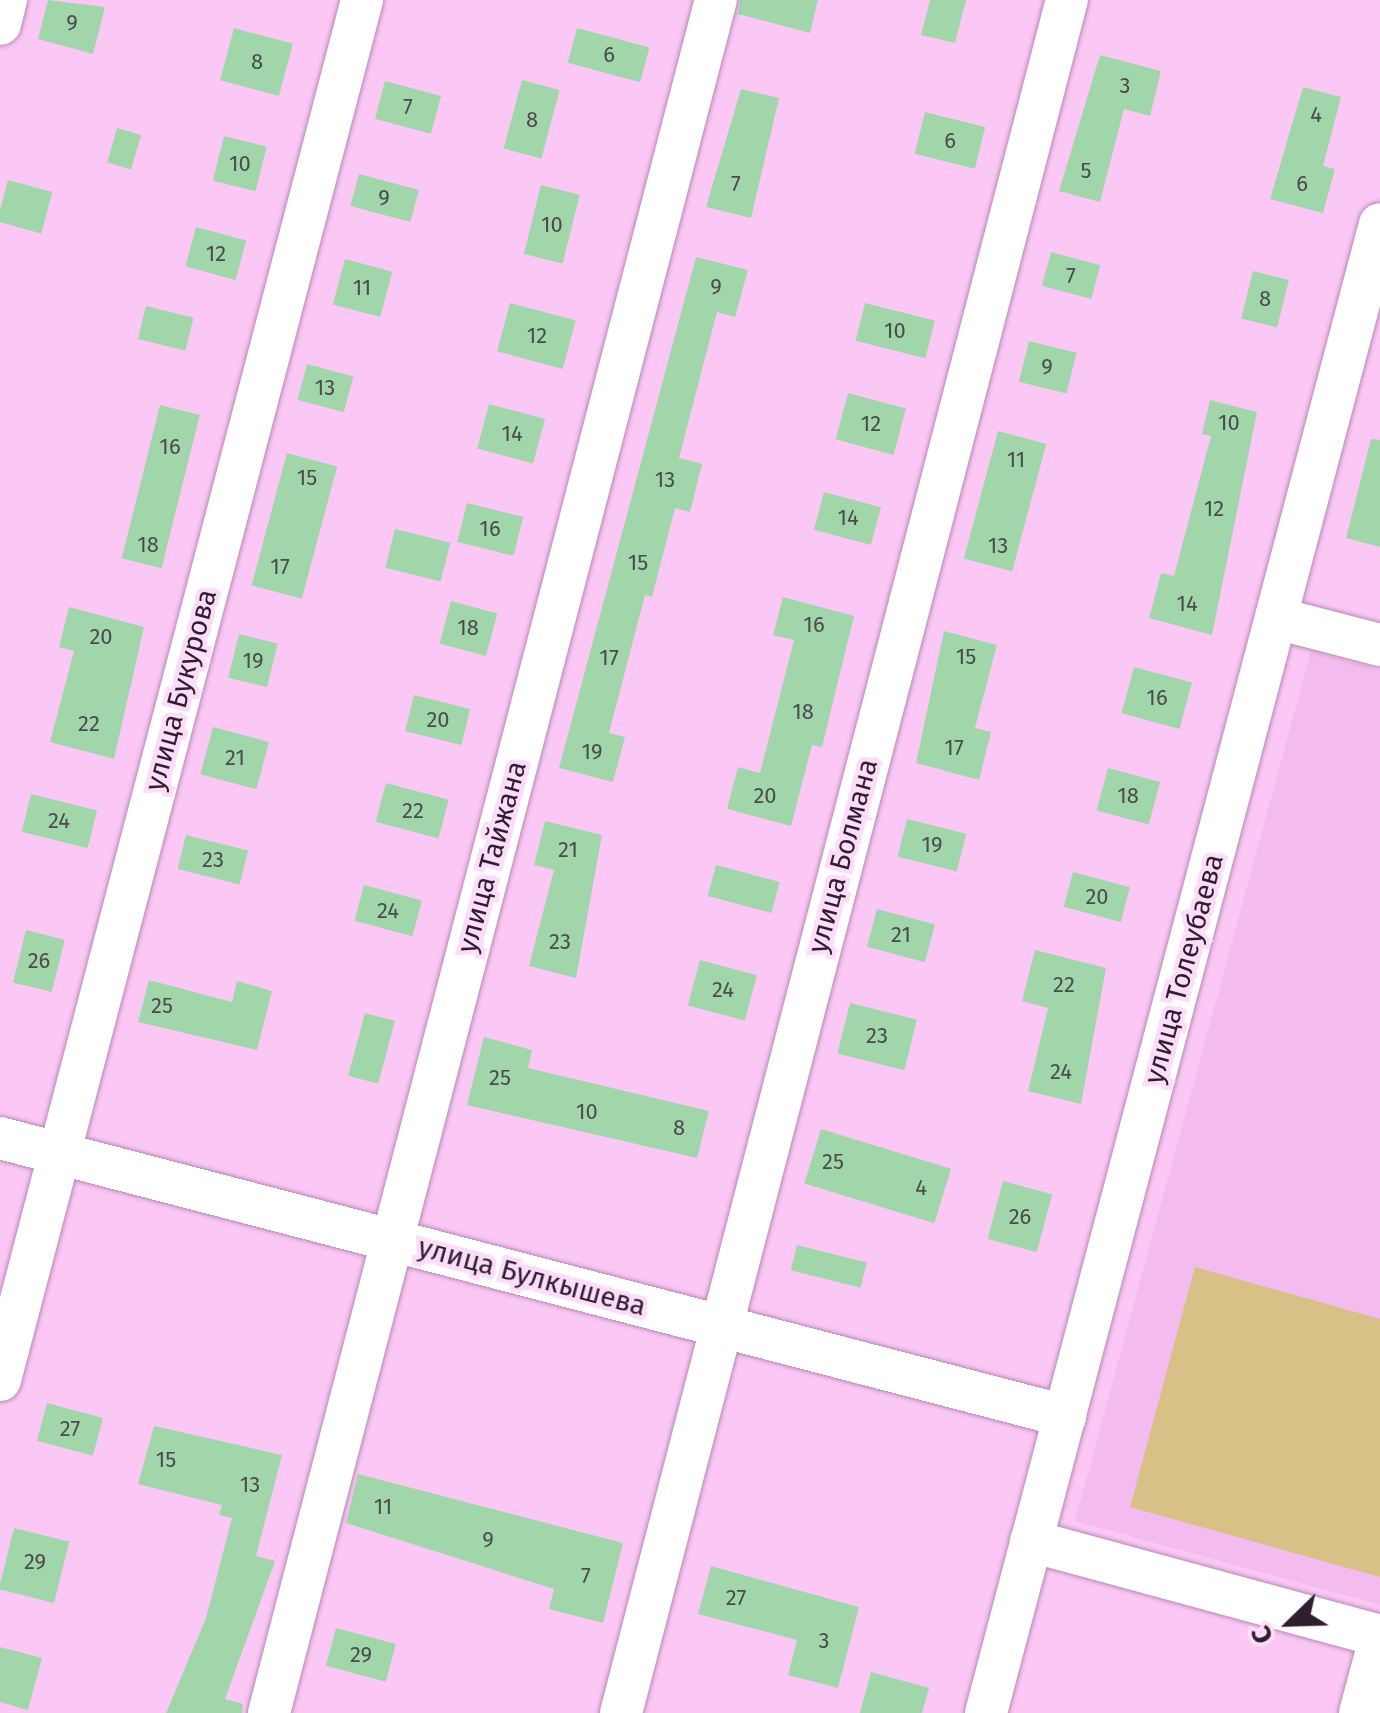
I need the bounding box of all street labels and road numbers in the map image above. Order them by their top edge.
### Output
street label: улица Букурова [138,586,224,794]
street label: улица Болмана [801,755,885,957]
street label: улица Тайжана [450,757,534,957]
street label: улица Толеубаева [1137,850,1231,1088]
street label: улица Булкышева [414,1230,650,1324]

